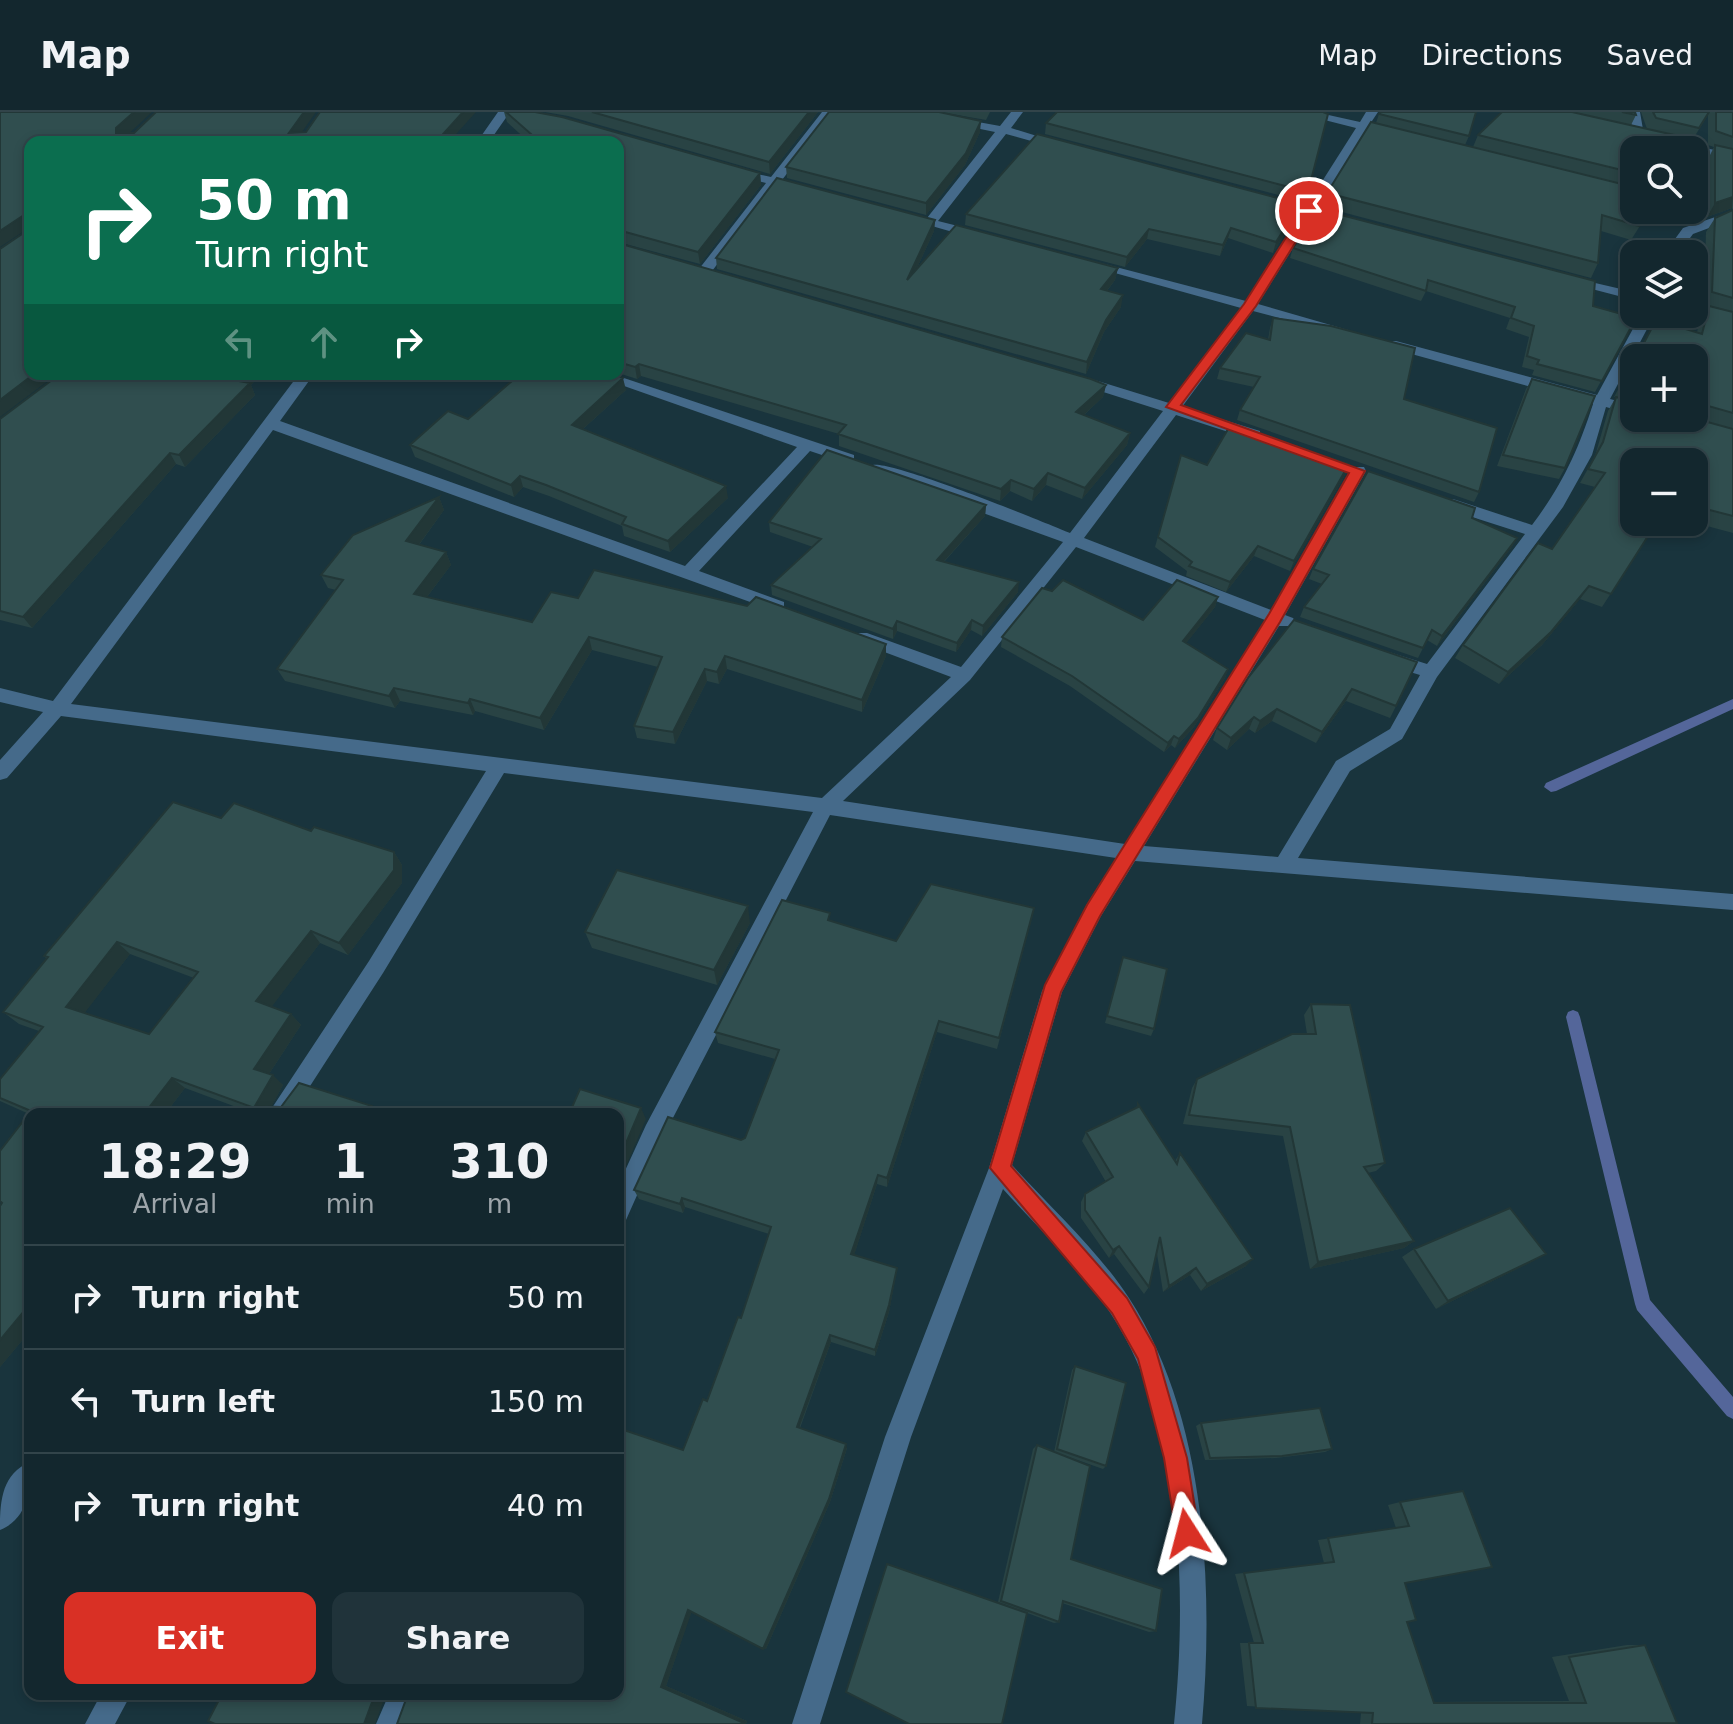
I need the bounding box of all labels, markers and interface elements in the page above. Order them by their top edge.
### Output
text: Map [40,33,131,77]
text: Map [1318,39,1377,72]
text: Directions [1421,39,1562,72]
text: Saved [1606,39,1693,72]
map controls [1620,136,1708,536]
button: search [1620,136,1708,224]
text: 50 m [196,167,352,232]
icon: right [64,168,168,272]
pin [1275,177,1343,245]
icon: arrive [1287,189,1331,233]
text: Turn right [196,234,368,275]
button: layers [1620,240,1708,328]
icon: left [218,320,262,364]
icon: ahead [302,320,346,364]
icon: right [386,320,430,364]
button: + [1620,344,1708,432]
button: − [1620,448,1708,536]
text: 18:29 [98,1133,251,1189]
text: 1 [334,1133,367,1189]
text: 310 [449,1133,549,1189]
text: Arrival [133,1189,217,1219]
text: min [326,1189,375,1219]
text: m [487,1189,512,1219]
icon: right [64,1275,108,1319]
text: Turn right [132,1280,299,1315]
text: 50 m [507,1280,584,1315]
icon: left [64,1379,108,1423]
text: Turn left [132,1384,275,1419]
text: 150 m [488,1384,584,1419]
icon: right [64,1483,108,1527]
text: Turn right [132,1488,299,1523]
text: 40 m [507,1488,584,1523]
position arrow [1145,1491,1229,1575]
button: Exit [64,1592,316,1684]
button: Share [332,1592,584,1684]

